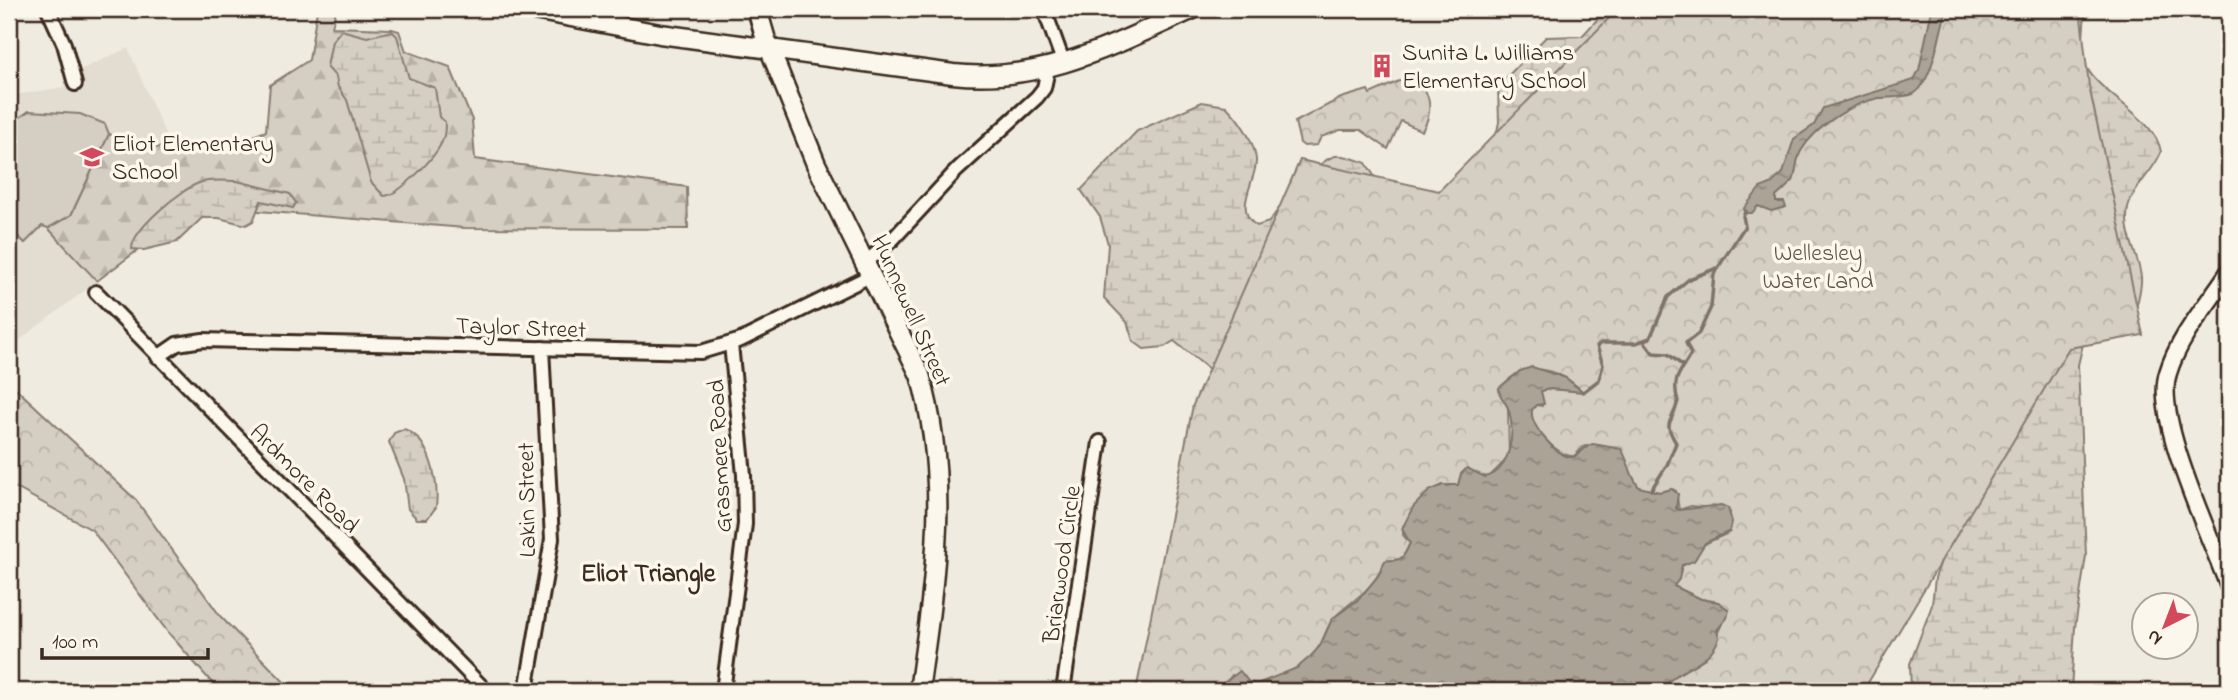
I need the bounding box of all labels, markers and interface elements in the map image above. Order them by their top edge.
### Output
place label: Sunita L. Williams Elementary School [1402,37,1586,101]
building icon: Sunita L. Williams Elementary School [1368,52,1396,80]
place label: Eliot Elementary School [112,128,274,191]
school or university icon: Eliot Elementary School [78,143,106,171]
street label: Hunnewell Street [861,229,959,393]
park label: Wellesley Water Land [1763,237,1874,300]
street label: Taylor Street [455,310,587,350]
street label: Grasmere Road [700,378,743,533]
street label: Ardmore Road [240,417,367,543]
street label: Lakin Street [510,442,547,558]
street label: Briarwood Circle [1035,483,1092,646]
district label: Eliot Triangle [581,556,717,595]
north arrow [2130,592,2200,662]
scale bar [42,616,208,660]
text: N [2141,622,2169,651]
text: 100 m [52,628,98,658]

